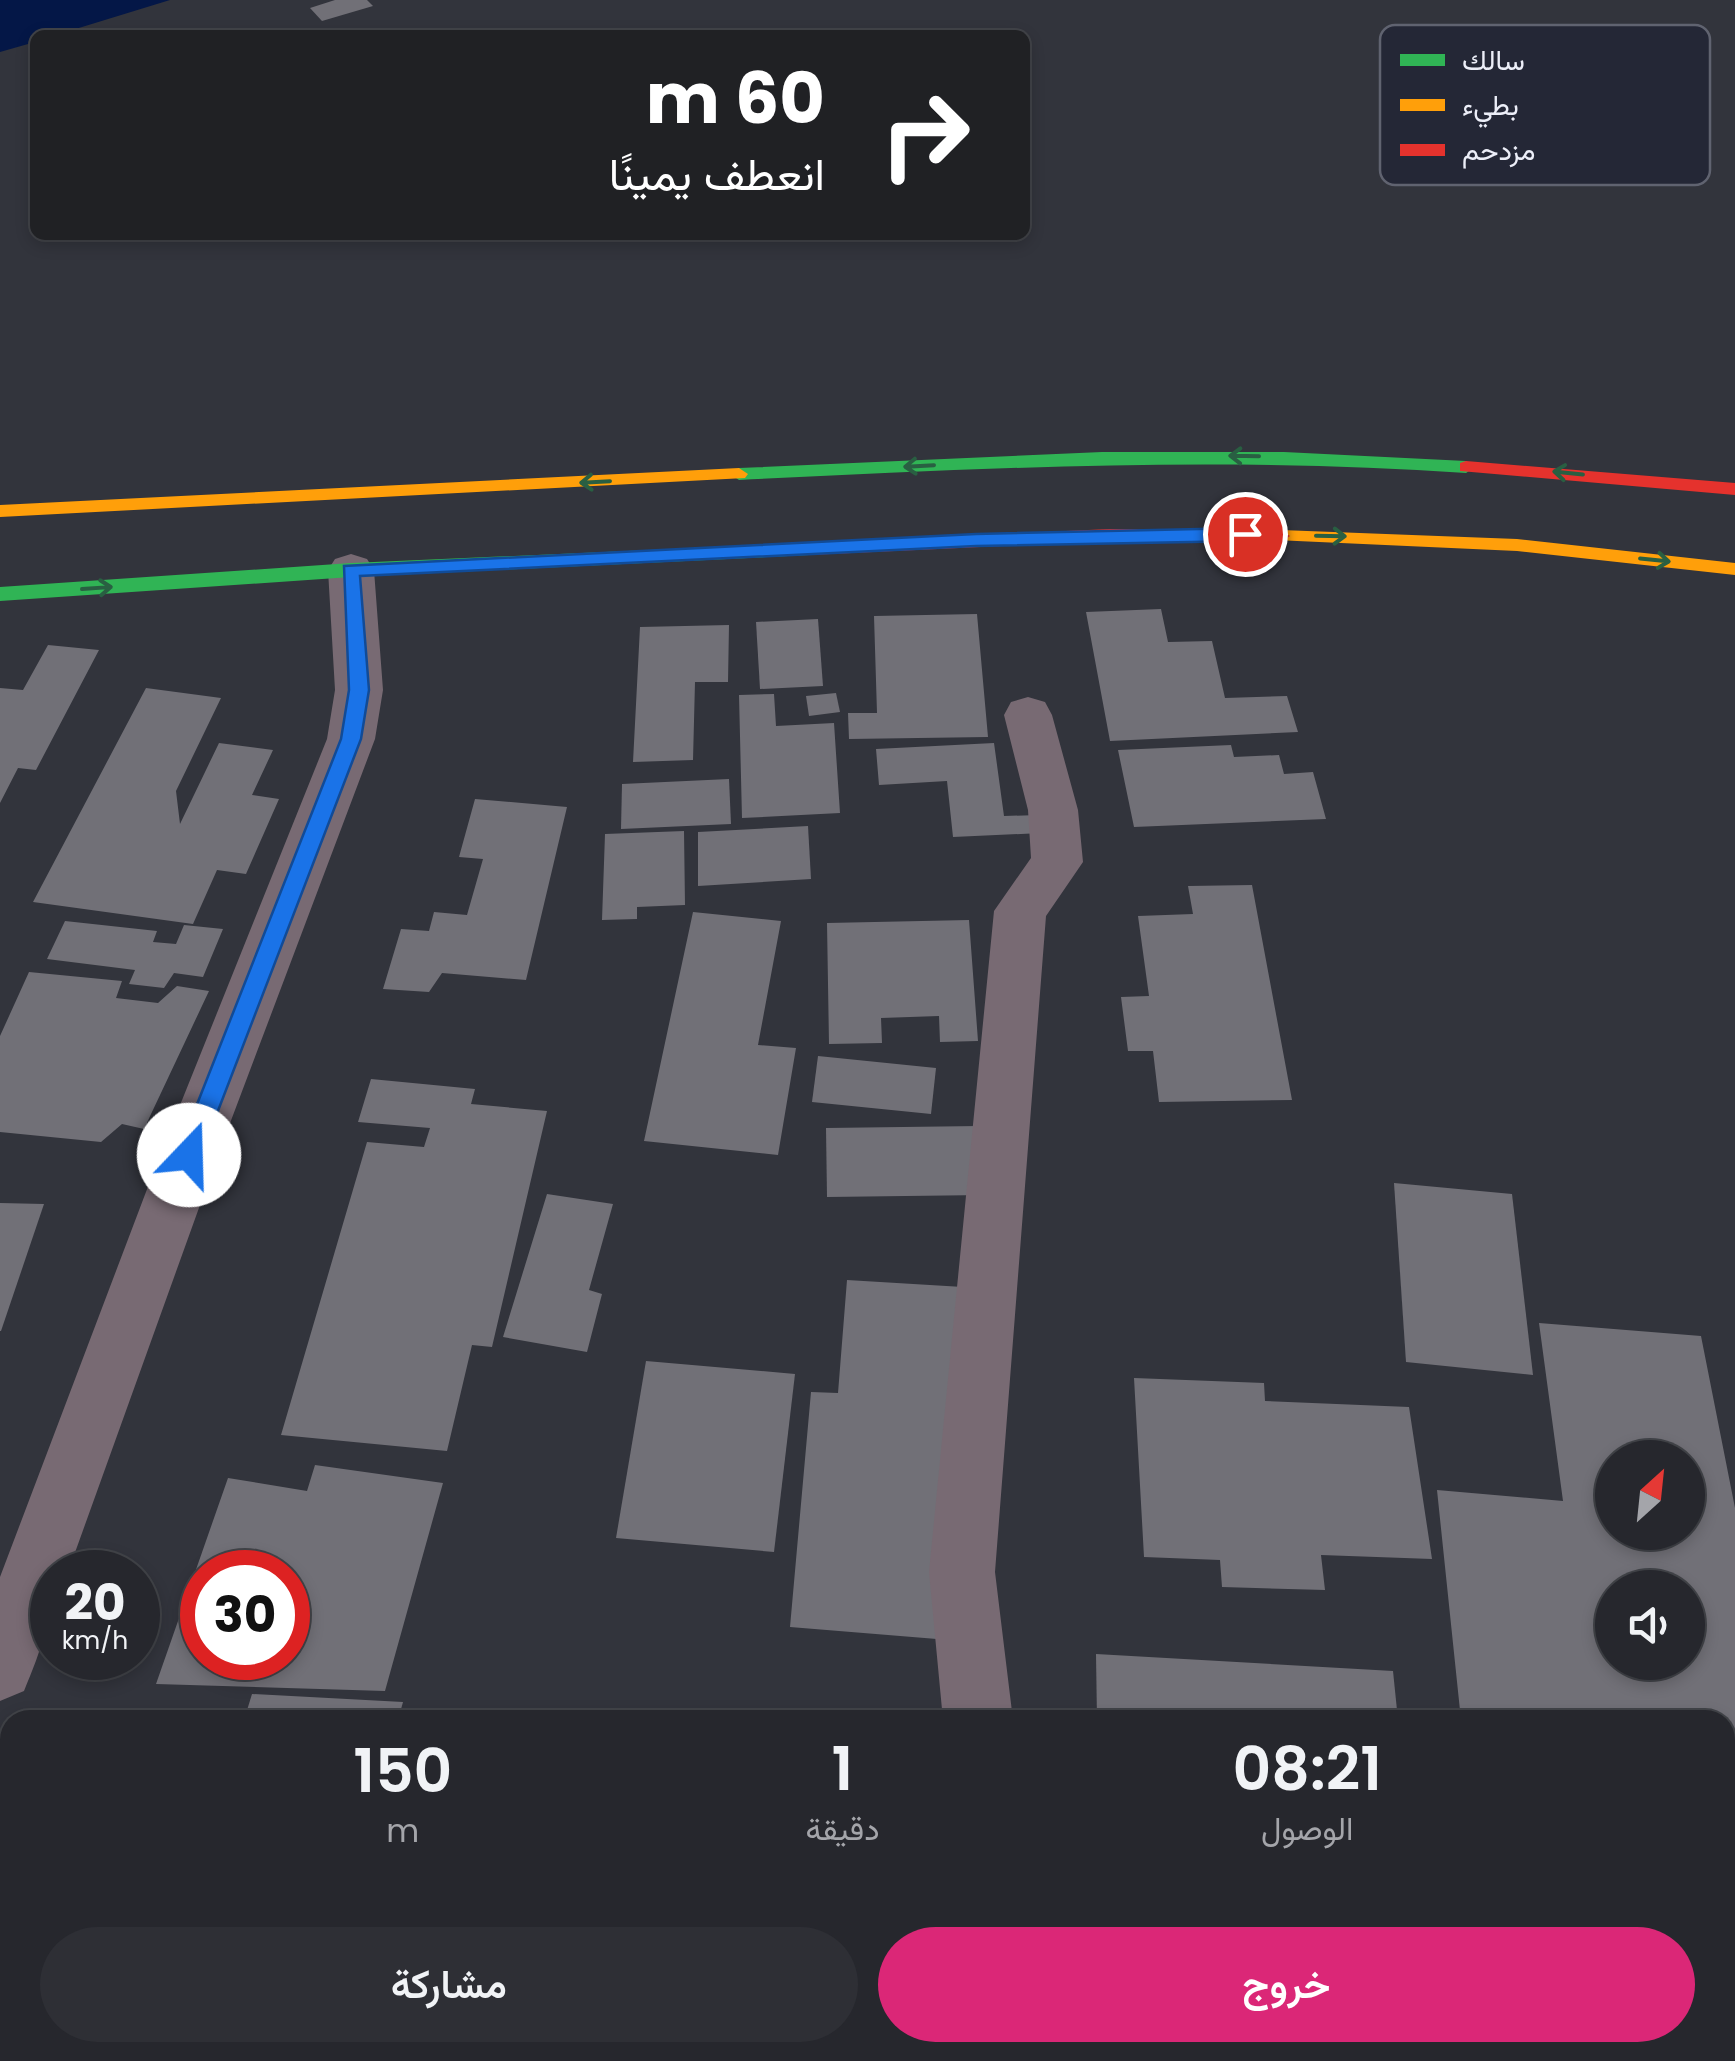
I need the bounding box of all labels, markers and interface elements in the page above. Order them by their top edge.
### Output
legend [1380,25,1710,185]
text: سالك [1462,41,1525,80]
text: 60 m [646,49,825,148]
icon: right [860,70,990,200]
text: بطيء [1462,86,1519,128]
text: مزدحم [1462,131,1535,170]
text: انعطف يمينًا [609,143,825,206]
one-way arrow [1228,446,1260,465]
one-way arrow [904,457,936,476]
one-way arrow [1553,464,1585,483]
one-way arrow [579,473,611,492]
pin [1203,492,1288,577]
icon: arrive [1218,507,1273,562]
one-way arrow [1314,527,1346,546]
one-way arrow [1638,551,1670,570]
one-way arrow [81,578,113,597]
position arrow [137,1103,241,1207]
north arrow [1595,1440,1705,1550]
map controls [1595,1440,1705,1680]
speed limit sign: 30 [180,1550,310,1680]
text: 20 [64,1567,126,1638]
button: sound [1595,1570,1705,1680]
text: km/h [62,1623,128,1658]
text: 1 [832,1727,853,1811]
text: 08:21 [1233,1727,1382,1811]
text: 150 [353,1729,452,1813]
text: دقيقة [805,1806,879,1851]
text: الوصول [1261,1806,1353,1851]
text: m [386,1808,419,1853]
button: مشاركة [40,1927,858,2042]
button: خروج [878,1927,1695,2042]

